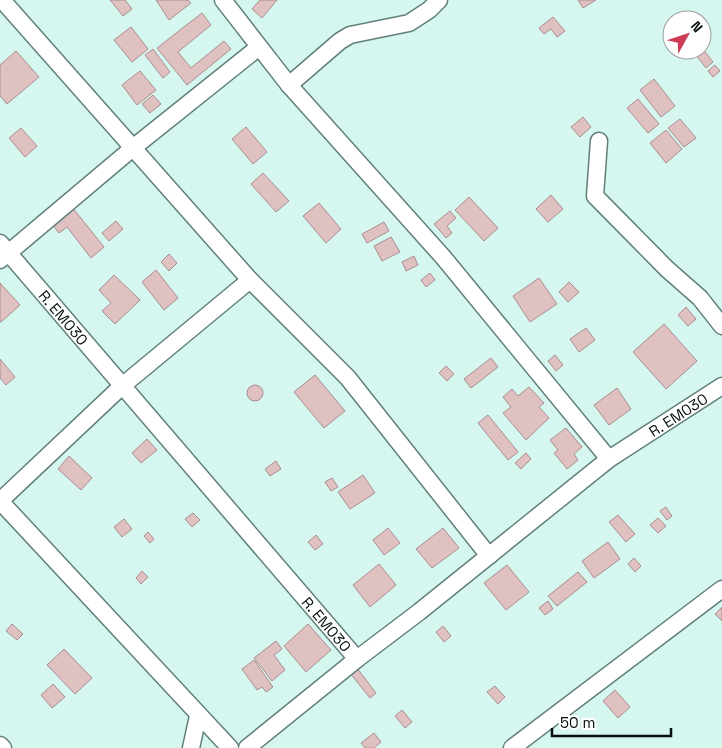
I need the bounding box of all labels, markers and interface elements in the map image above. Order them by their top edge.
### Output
north arrow [662,10,712,60]
text: N [687,17,707,36]
street label: R. EM030 [35,286,93,349]
street label: R. EM030 [645,388,711,440]
street label: R. EM030 [298,593,356,655]
scale bar [552,706,671,738]
text: 50 m [560,713,595,732]

